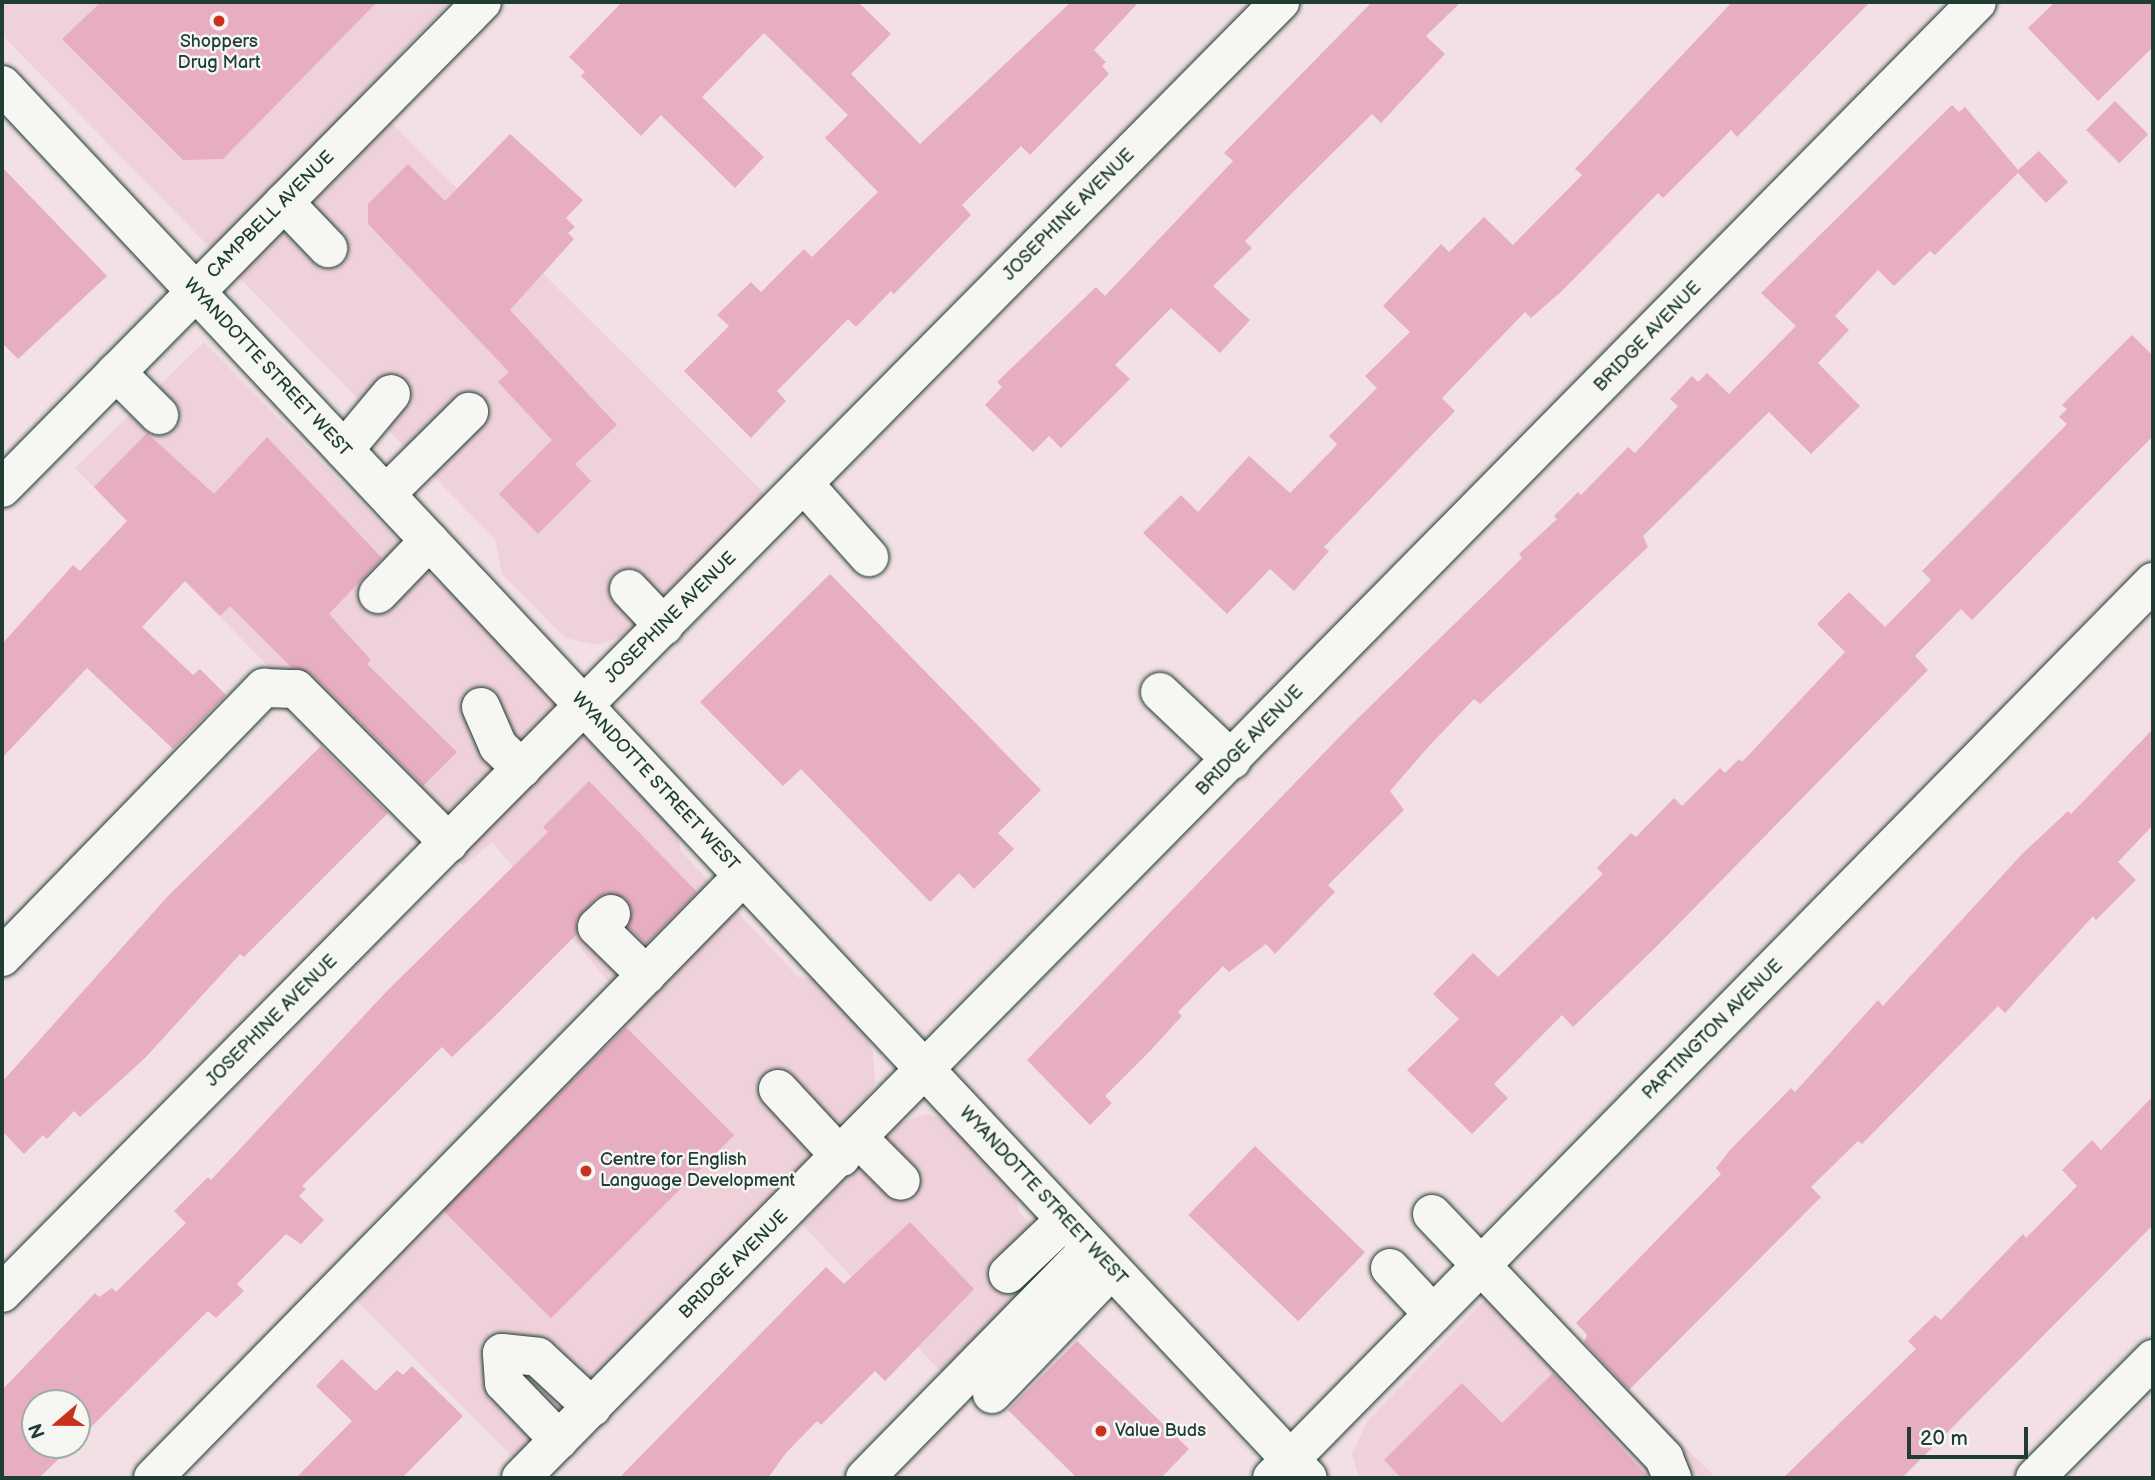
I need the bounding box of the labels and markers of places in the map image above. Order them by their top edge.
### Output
marker: Shoppers Drug Mart [211,13,227,29]
place label: Shoppers Drug Mart [178,32,260,74]
place label: Centre for English Language Development [600,1150,795,1192]
marker: Centre for English Language Development [578,1163,594,1179]
place label: Value Buds [1115,1420,1206,1442]
marker: Value Buds [1093,1423,1109,1439]

